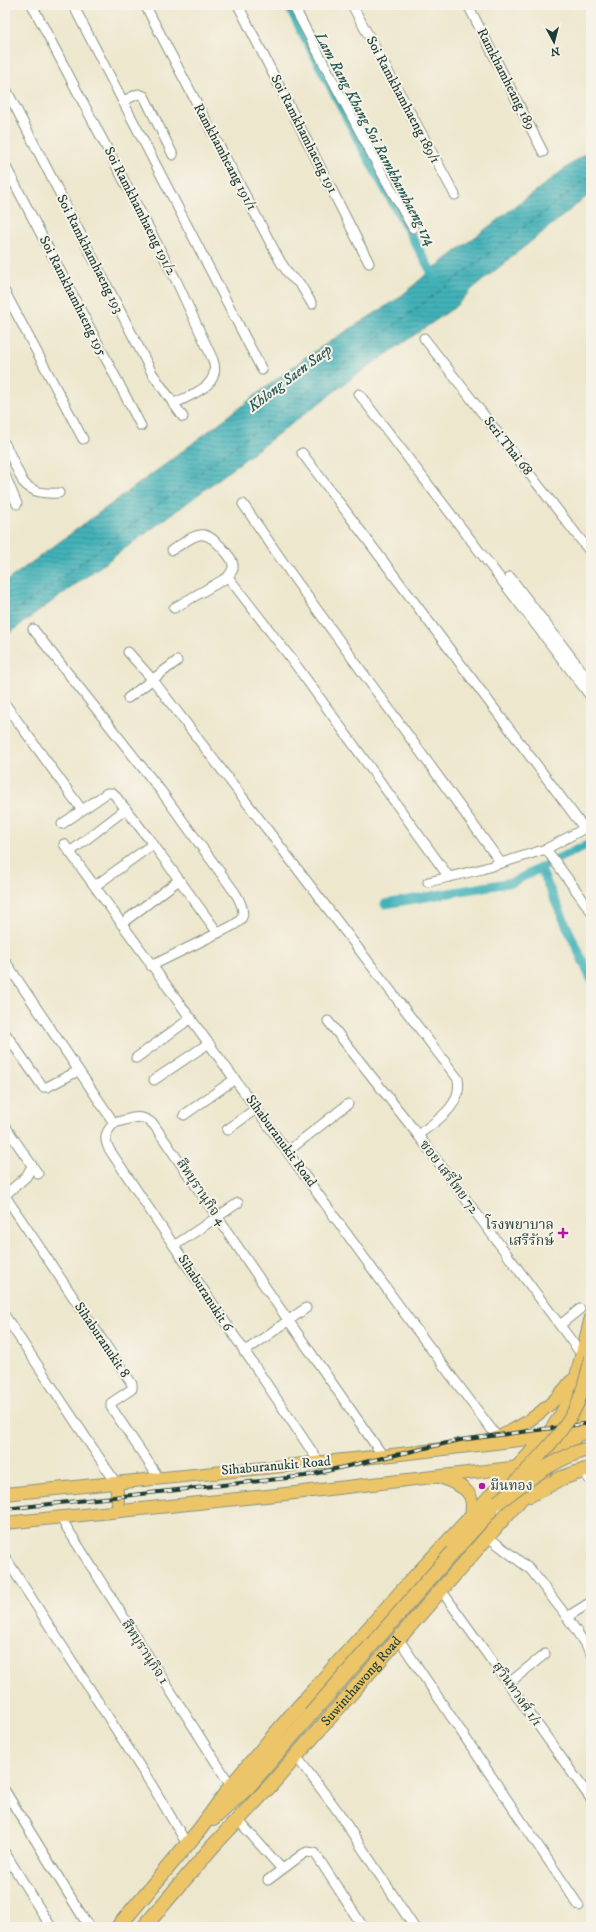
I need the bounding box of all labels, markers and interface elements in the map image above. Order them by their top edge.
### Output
north arrow [534,22,574,62]
street label: Ramkhamheang 189 [473,25,539,133]
water label: Lam Rang Khang Soi Ramkhamhaeng 174 [310,28,440,249]
street label: Soi Ramkhamhaeng 189/1 [362,33,444,167]
text: N [550,43,560,58]
street label: Soi Ramkhamhaeng 191 [266,72,342,196]
street label: Ramkhamheang 191/1 [189,100,261,214]
street label: Soi Ramkhamhaeng 191/2 [100,144,180,278]
street label: Soi Ramkhamhaeng 193 [52,192,128,316]
street label: Soi Ramkhamhaeng 195 [35,233,111,359]
water label: Khlong Saen Saep [243,340,336,416]
street label: Seri Thai 68 [479,413,537,479]
street label: Sihaburanukit Road [241,1091,321,1191]
street label: ซอย เสรีไทย 72 [415,1135,484,1218]
street label: สีหบุรานุกิจ 4 [172,1155,230,1230]
place label: โรงพยาบาล เสรีรักษ์ [484,1214,554,1250]
marker: โรงพยาบาล เสรีรักษ์ [557,1227,569,1239]
street label: Sihaburanukit 6 [173,1251,237,1335]
street label: Sihaburanukit 8 [70,1299,134,1381]
street label: Sihaburanukit Road [221,1452,331,1480]
place label: มีนทอง [490,1477,533,1495]
marker: มีนทอง [477,1481,487,1491]
street label: สีหบุรานุกิจ 1 [117,1616,173,1688]
street label: Suwinthawong Road [317,1633,405,1730]
street label: สุวินทวงศ์ 1/1 [488,1658,547,1730]

